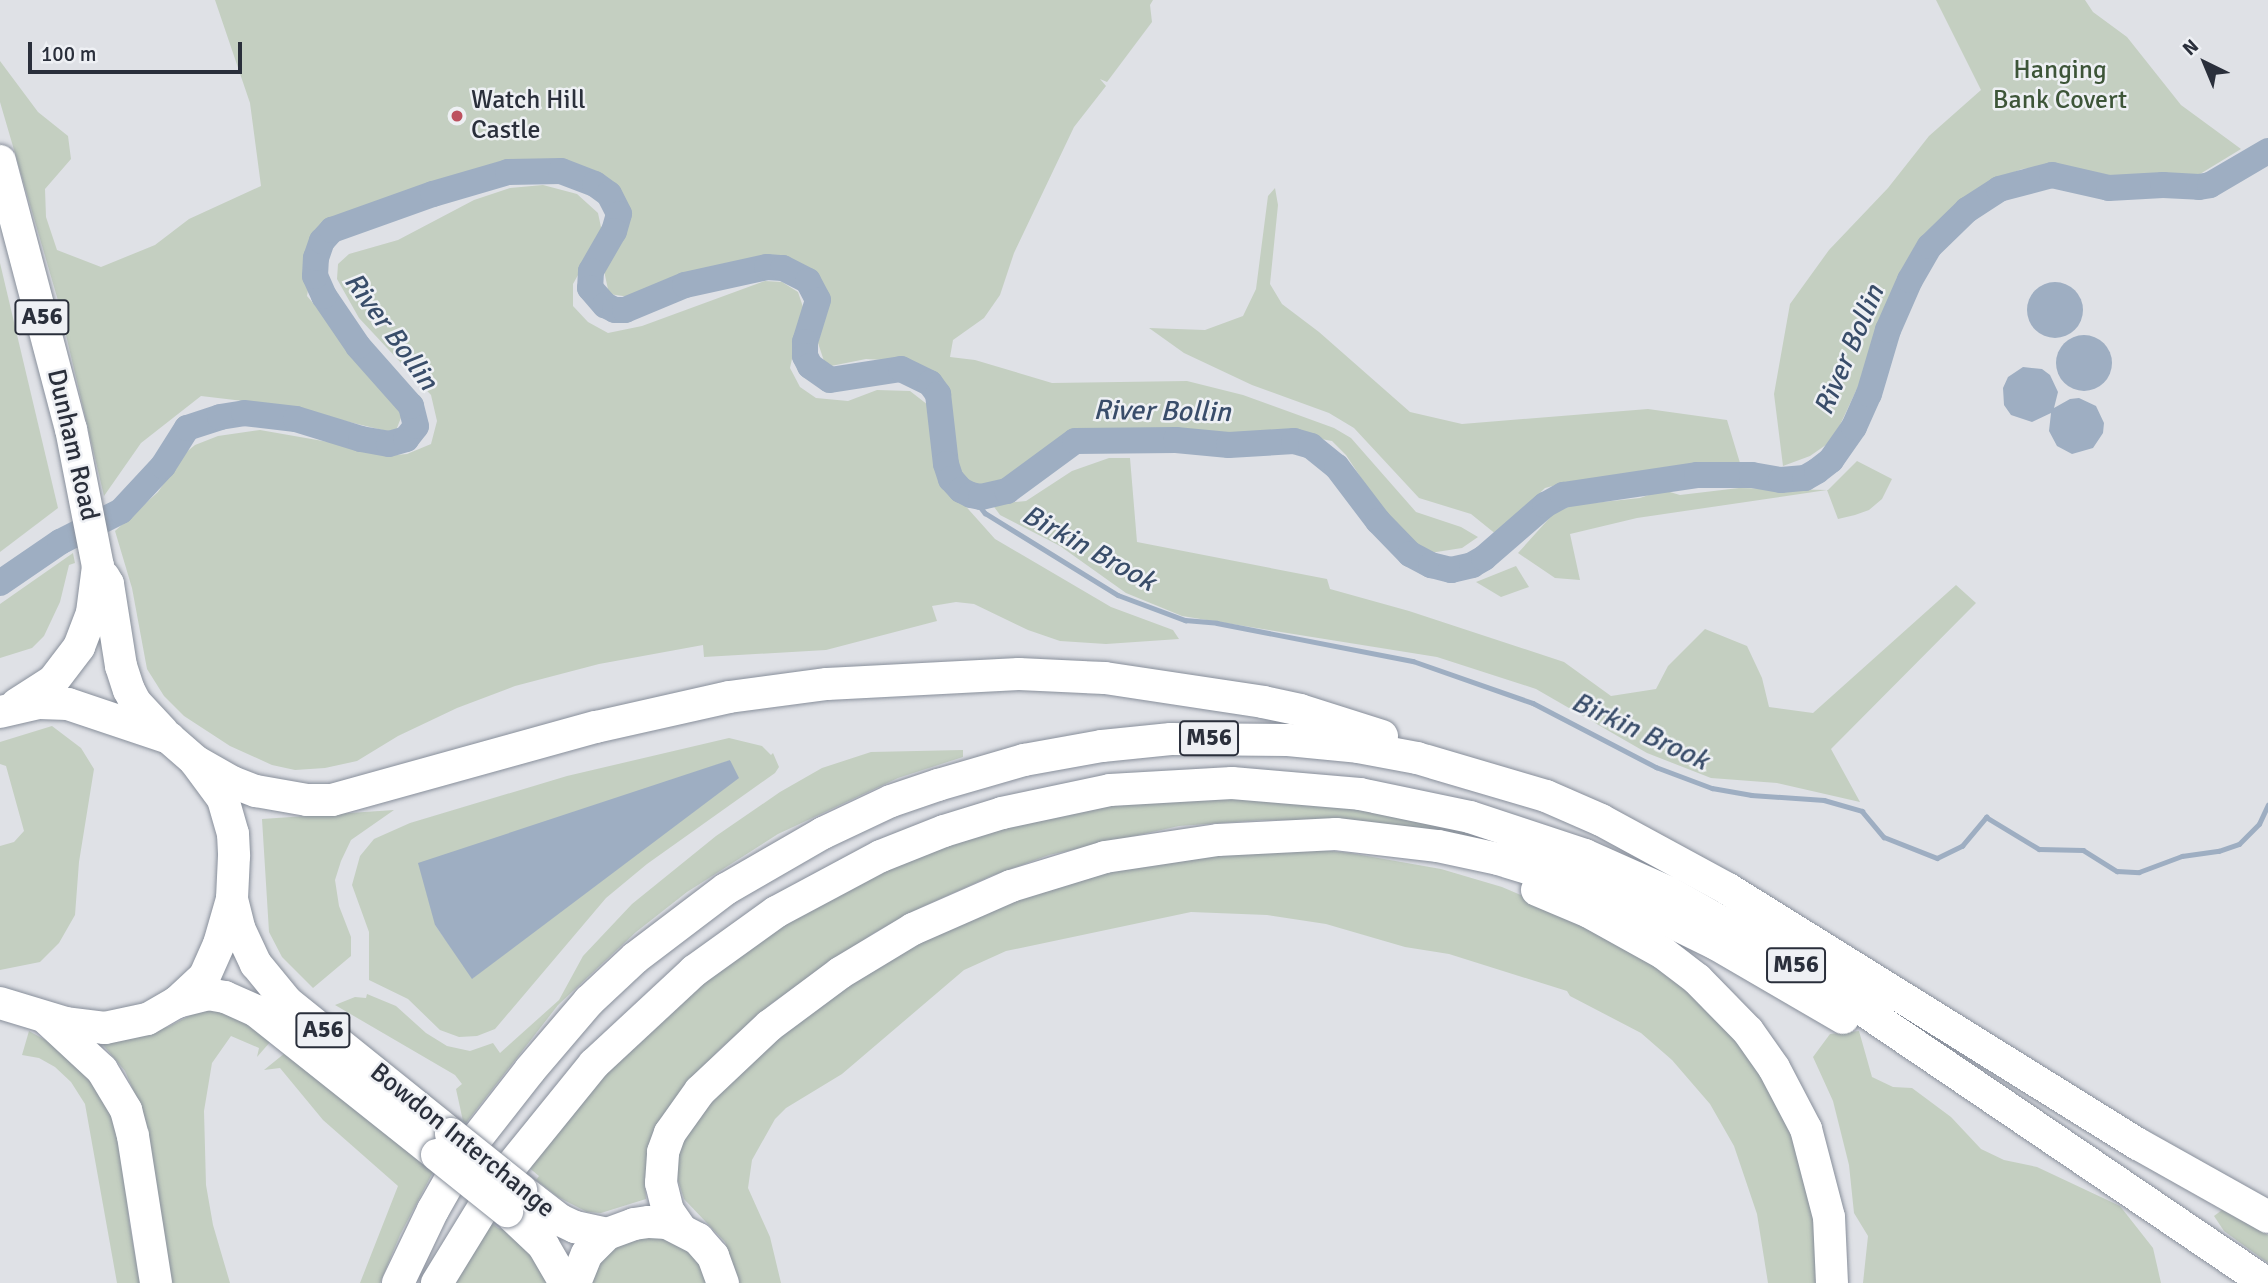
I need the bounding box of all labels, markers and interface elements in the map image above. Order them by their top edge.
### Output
scale bar [32,28,245,72]
north arrow [2170,28,2240,98]
text: N [2178,34,2204,61]
text: 100 m [41,41,96,67]
park label: Hanging Bank Covert [1993,55,2127,116]
place label: Watch Hill Castle [471,85,586,146]
marker: Watch Hill Castle [449,108,465,124]
water label: River Bollin [337,266,445,396]
water label: River Bollin [1807,280,1891,420]
road number: A56 [14,296,70,338]
street label: Dunham Road [39,366,105,524]
water label: River Bollin [1093,393,1231,429]
water label: Birkin Brook [1016,498,1162,598]
water label: Birkin Brook [1566,685,1714,777]
road number: M56 [1178,718,1240,758]
road number: M56 [1764,945,1828,986]
road number: A56 [295,1010,351,1050]
street label: Bowdon Interchange [363,1057,561,1225]

